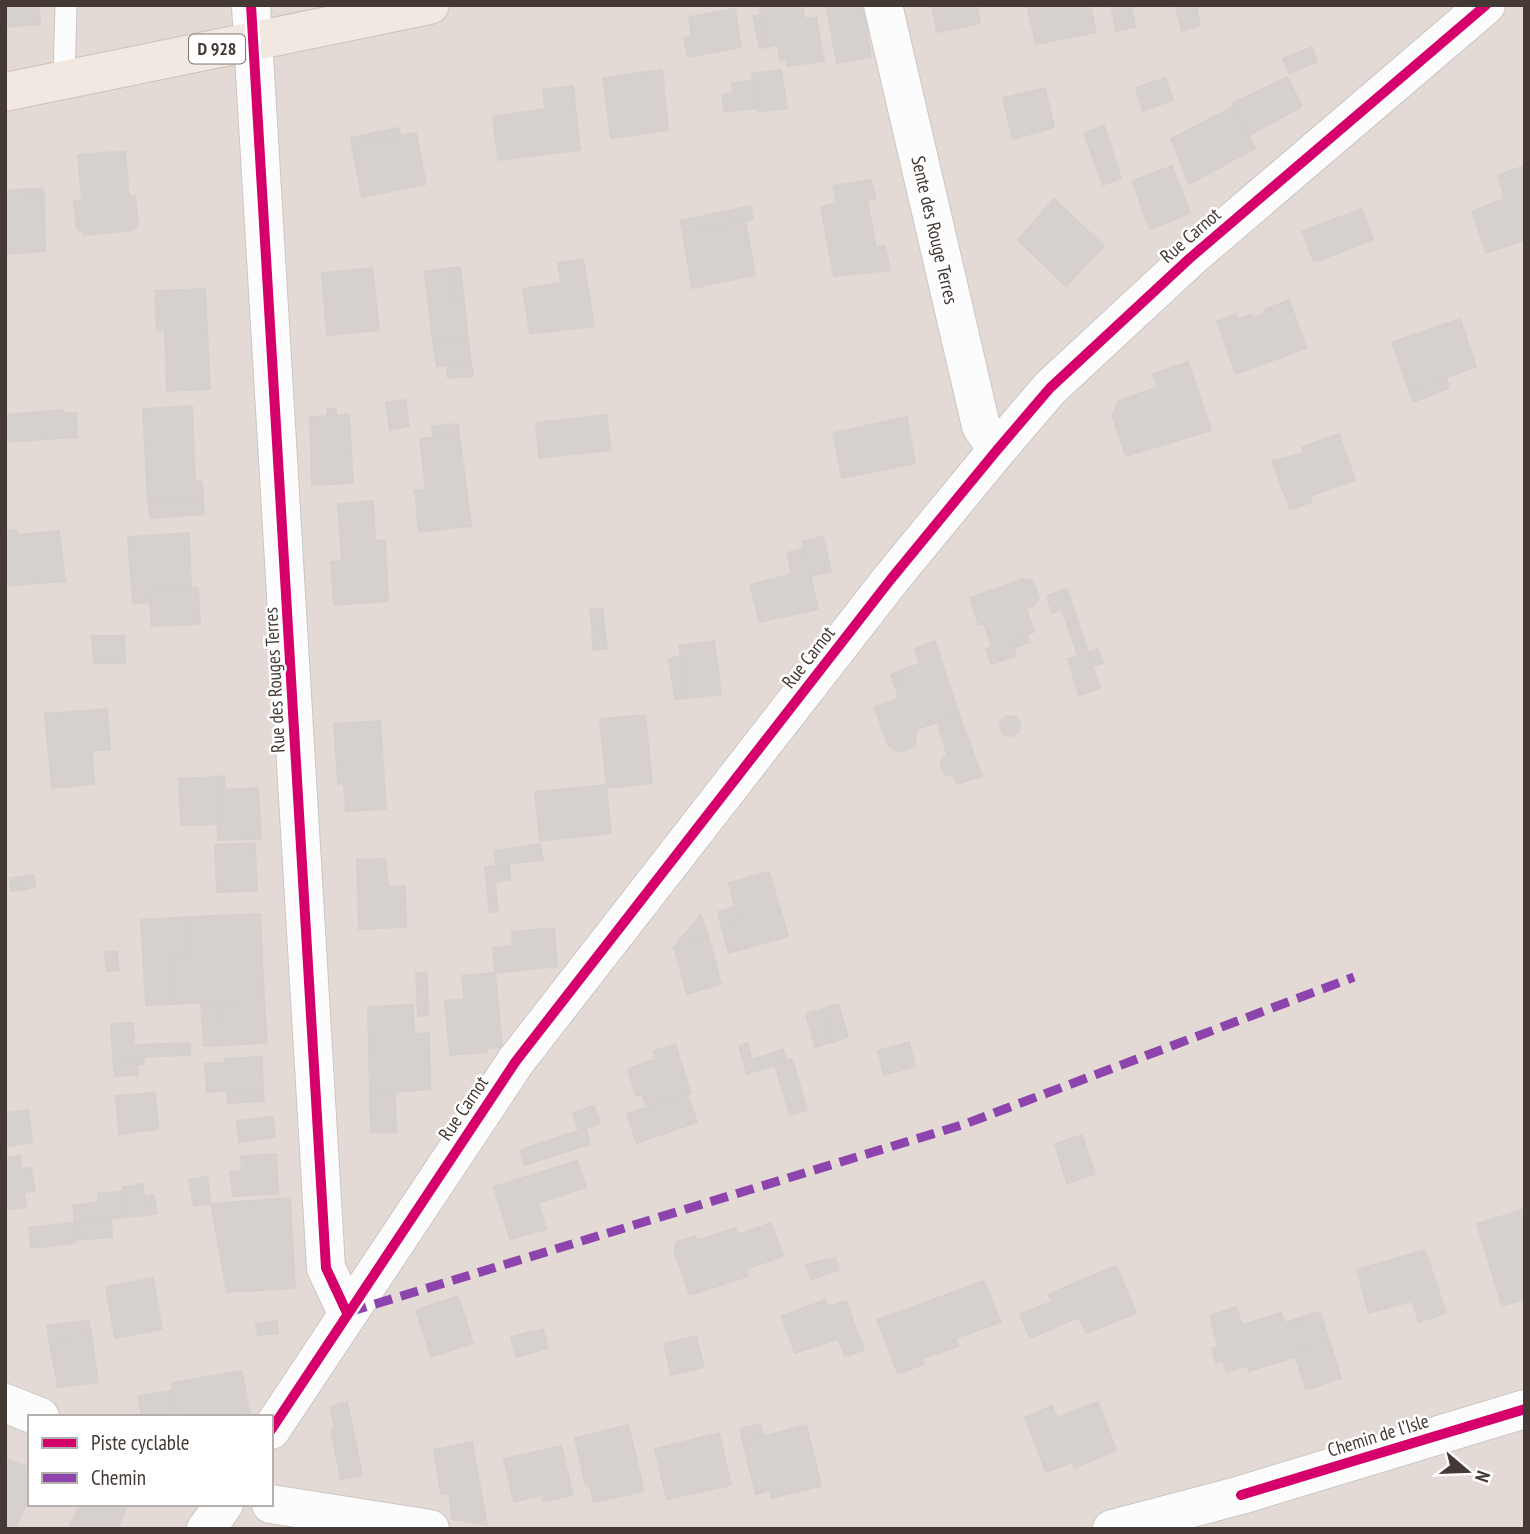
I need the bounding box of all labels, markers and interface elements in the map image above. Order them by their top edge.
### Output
road number: D 928 [189,34,245,64]
street label: Sente des Rouge Terres [906,154,964,306]
street label: Rue Carnot [1155,202,1226,268]
street label: Rue des Rouges Terres [258,607,290,753]
street label: Rue Carnot [776,621,840,693]
street label: Rue Carnot [433,1071,494,1145]
street label: Chemin de l’Isle [1325,1408,1432,1462]
legend [28,1415,273,1506]
text: Piste cyclable [91,1429,189,1456]
north arrow [1432,1436,1502,1506]
text: Chemin [91,1464,146,1491]
text: N [1470,1468,1496,1485]

